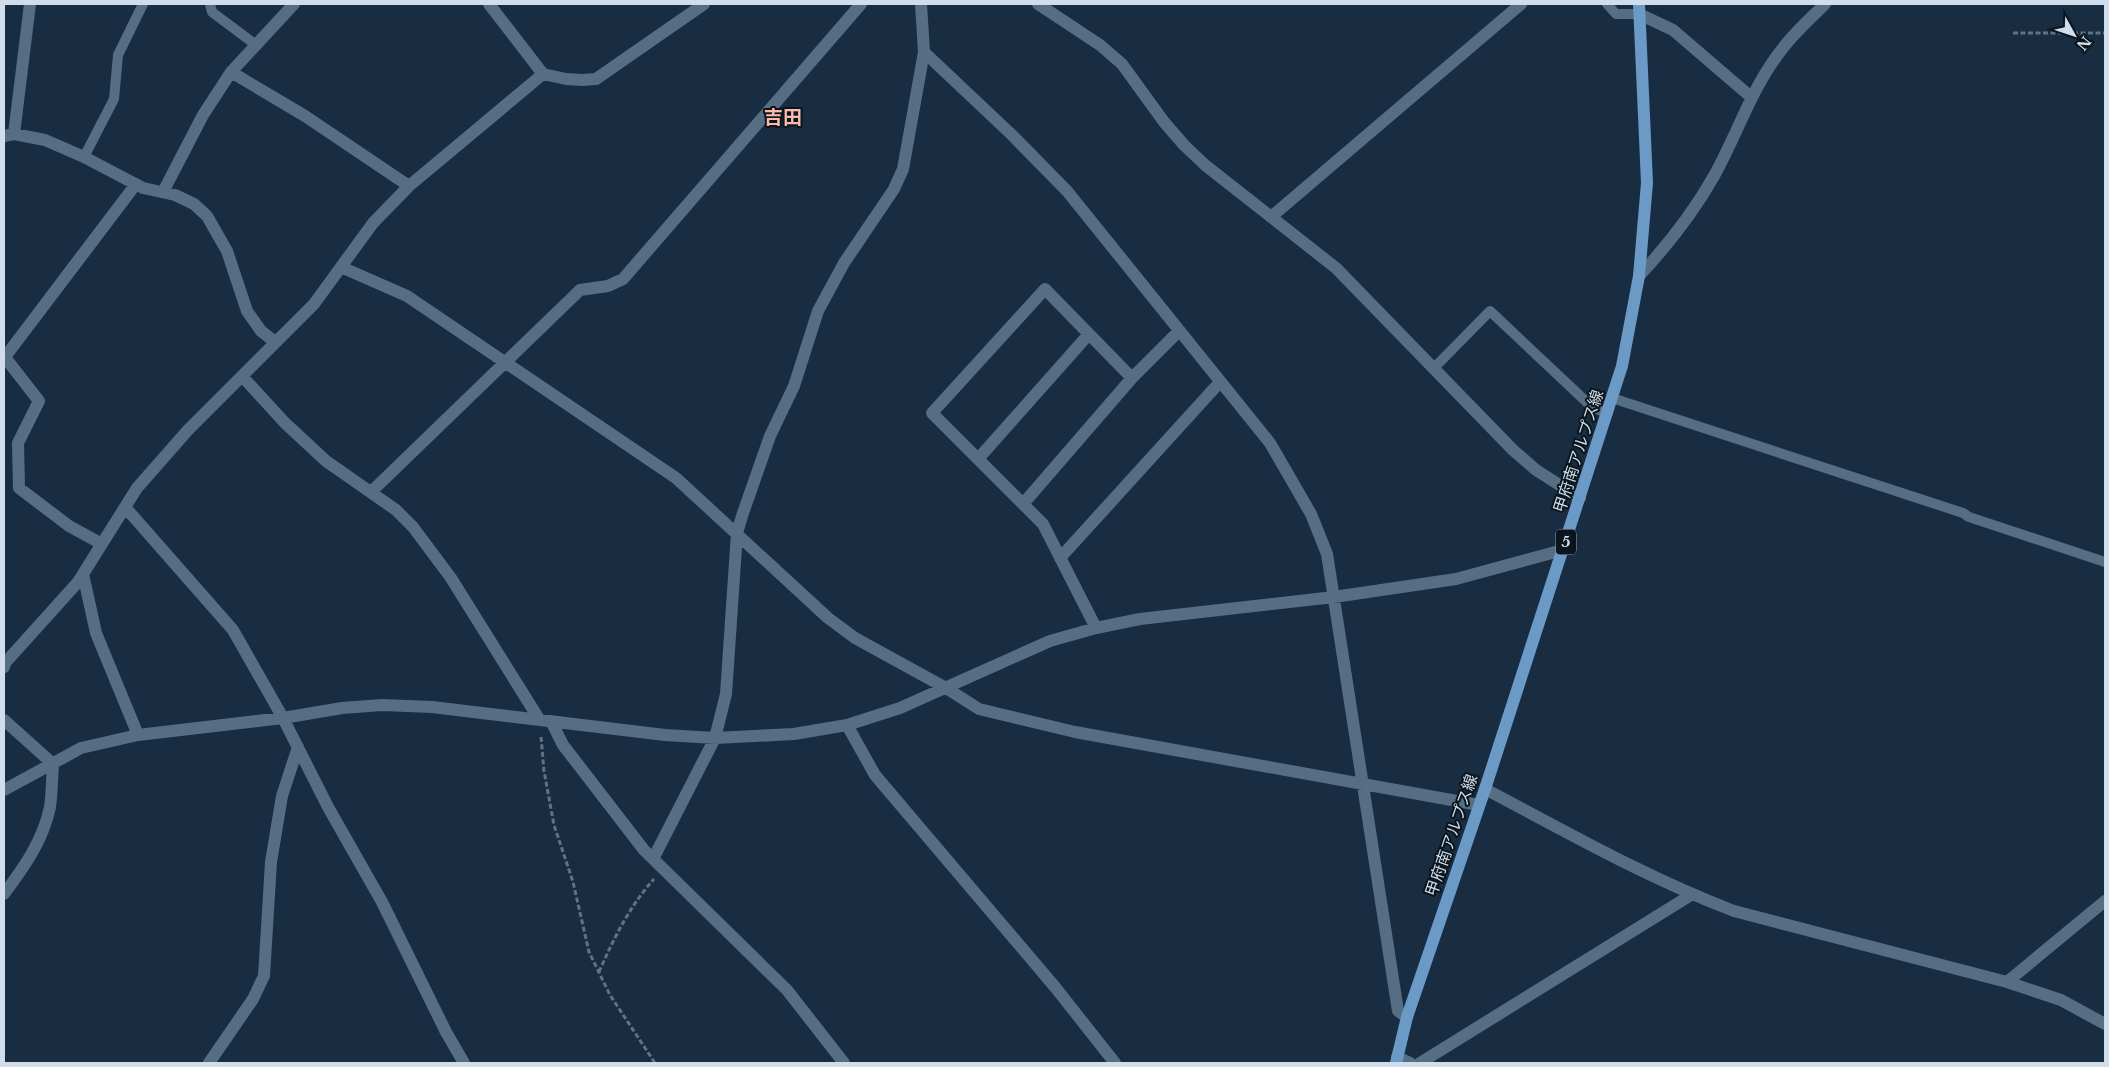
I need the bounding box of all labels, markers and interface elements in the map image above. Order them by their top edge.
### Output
north arrow [2049,10,2099,60]
text: N [2073,33,2095,54]
district label: 吉田 [764,106,802,129]
street label: 甲府南アルプス線 [1549,387,1607,515]
road number: 5 [1556,530,1576,554]
street label: 甲府南アルプス線 [1421,771,1481,899]

